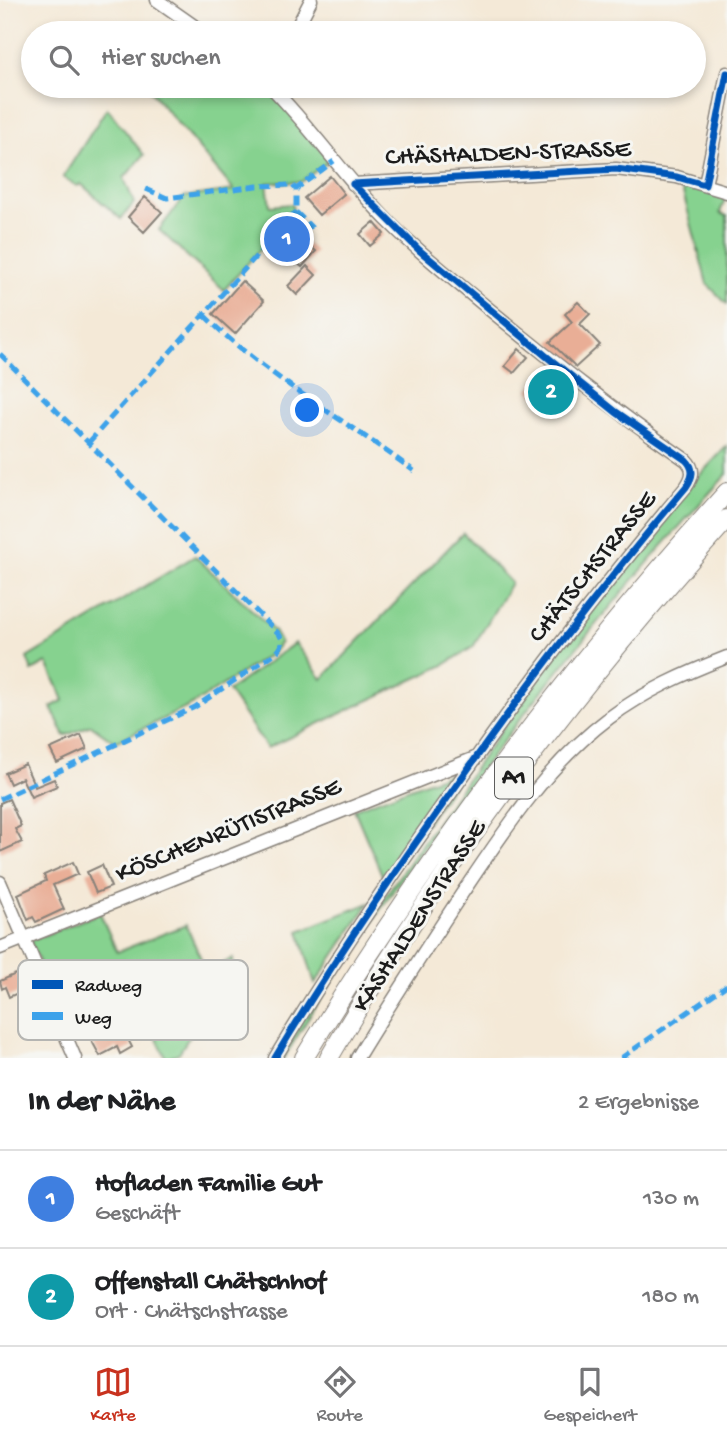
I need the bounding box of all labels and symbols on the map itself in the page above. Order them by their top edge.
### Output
street label: CHÄSHALDEN-STRASSE [385,135,632,175]
pin: 1 [264,213,310,265]
pin: 2 [528,366,574,418]
your location [290,393,324,427]
street label: CHÄTSCHSTRASSE [523,485,665,650]
road number: A1 [495,758,533,798]
street label: KÖSCHENRÜTISTRASSE [112,772,347,891]
street label: KÄSHALDENSTRASSE [347,814,495,1019]
legend [18,960,248,1040]
text: Radweg [75,976,142,999]
text: Weg [75,1008,112,1031]

